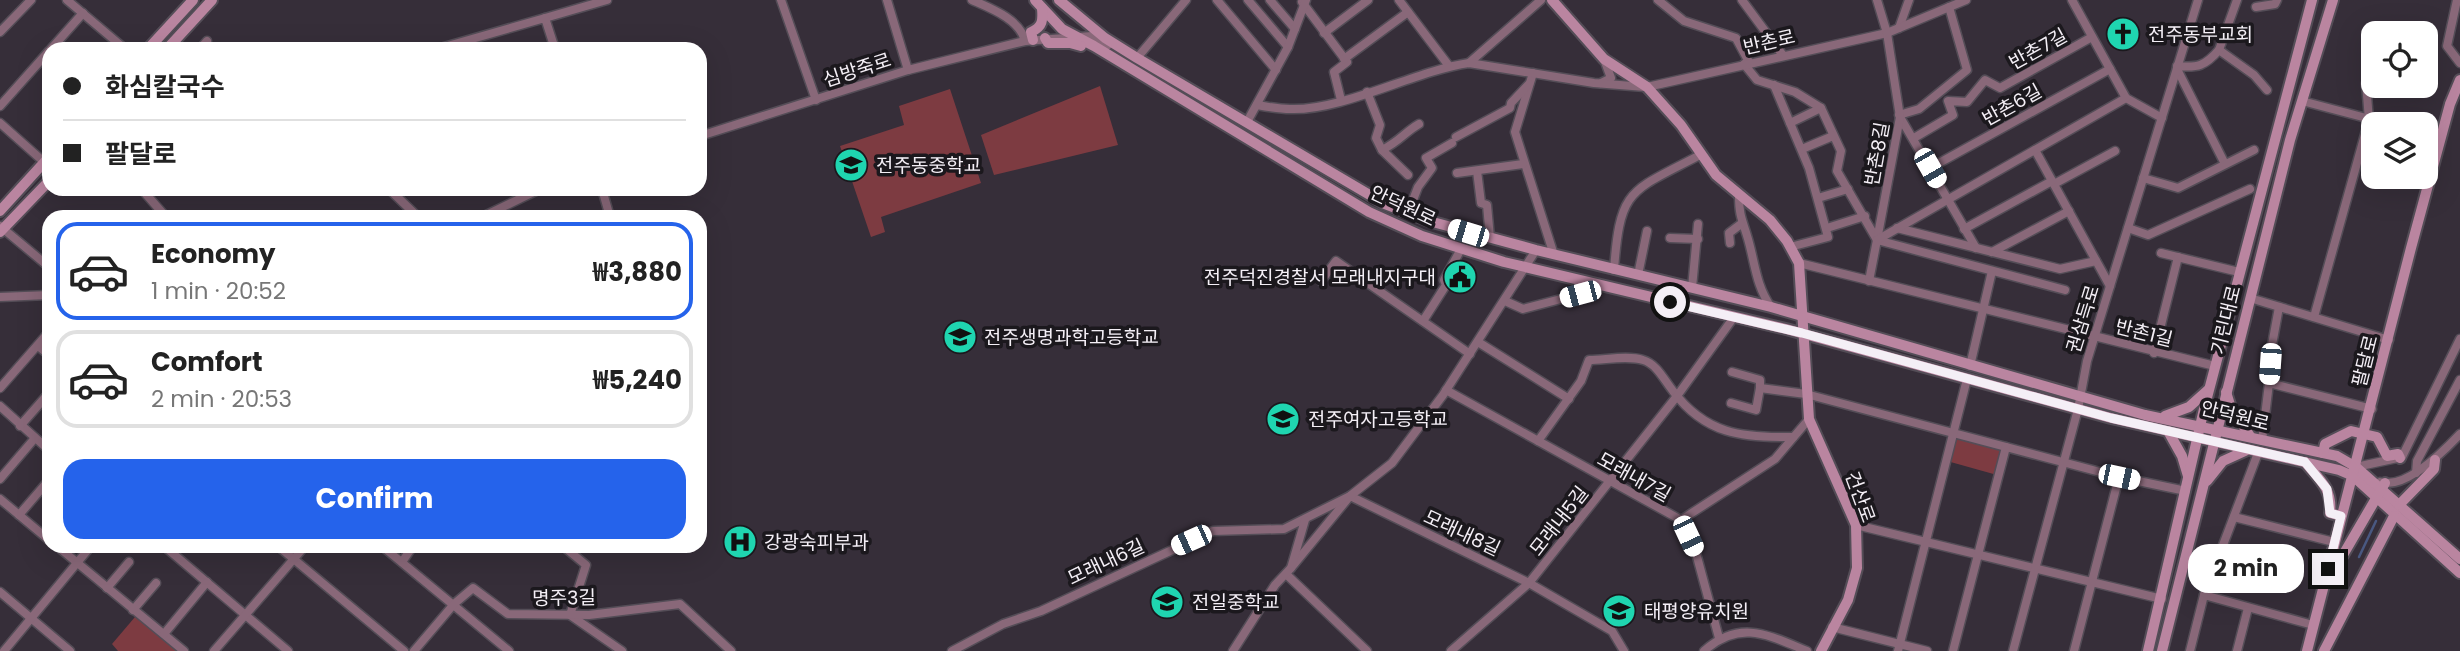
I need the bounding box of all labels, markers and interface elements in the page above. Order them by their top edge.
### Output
church icon: 전주동부교회 [2104,15,2142,53]
place label: 전주동부교회 [2148,21,2253,48]
map controls [2361,21,2438,189]
button: locate [2361,21,2438,98]
street label: 반촌7길 [2004,22,2072,76]
street label: 반촌로 [1740,23,1798,61]
street label: 심방죽로 [820,46,894,94]
text: 화심칼국수 [105,69,225,105]
street label: 반촌6길 [1977,78,2047,132]
button: layers [2361,112,2438,189]
street label: 반촌8길 [1858,120,1896,188]
text: 팔달로 [105,136,177,172]
car [1911,145,1950,191]
school or university icon: 전주동중학교 [832,146,870,184]
place label: 전주동중학교 [876,152,981,179]
street label: 안덕원로 [1366,179,1440,233]
car [1445,217,1492,249]
text: Economy [151,236,275,272]
icon: car [67,240,130,303]
text: ₩3,880 [593,254,682,290]
public building icon: 전주덕진경찰서 모래내지구대 [1441,258,1479,296]
place label: 전주덕진경찰서 모래내지구대 [1204,264,1436,291]
text: 1 min · 20:52 [151,275,286,307]
car [1557,278,1604,310]
street label: 권삼득로 [2060,282,2106,356]
street label: 기린대로 [2204,283,2248,357]
route start [1654,286,1686,318]
street label: 반촌1길 [2112,313,2176,353]
school or university icon: 전주생명과학고등학교 [941,318,979,356]
place label: 전주생명과학고등학교 [984,324,1159,351]
street label: 팔달로 [2346,332,2384,390]
car [2259,342,2282,386]
text: Comfort [151,344,263,380]
icon: car [67,348,130,411]
text: ₩5,240 [593,362,682,398]
text: 2 min · 20:53 [151,383,292,415]
street label: 안덕원로 [2198,394,2272,438]
school or university icon: 전주여자고등학교 [1264,400,1302,438]
place label: 전주여자고등학교 [1308,406,1448,433]
street label: 모래내7길 [1592,446,1676,508]
button: Confirm [63,459,686,539]
car [2097,462,2142,492]
street label: 건산로 [1838,468,1882,526]
street label: 모래내5길 [1523,480,1595,562]
street label: 모래내8길 [1419,503,1505,563]
car [1670,513,1707,559]
car [1168,522,1215,558]
hospital icon: 강광숙피부과 [721,523,759,561]
place label: 강광숙피부과 [764,529,869,556]
street label: 모래내6길 [1063,532,1149,592]
callout: 2 min [2188,544,2304,594]
text: 2 min [2214,552,2278,584]
route end [2312,553,2344,585]
school or university icon: 전일중학교 [1148,583,1186,621]
street label: 명주3길 [532,584,596,612]
place label: 전일중학교 [1192,589,1279,616]
school or university icon: 태평양유치원 [1600,592,1638,630]
place label: 태평양유치원 [1644,598,1749,625]

